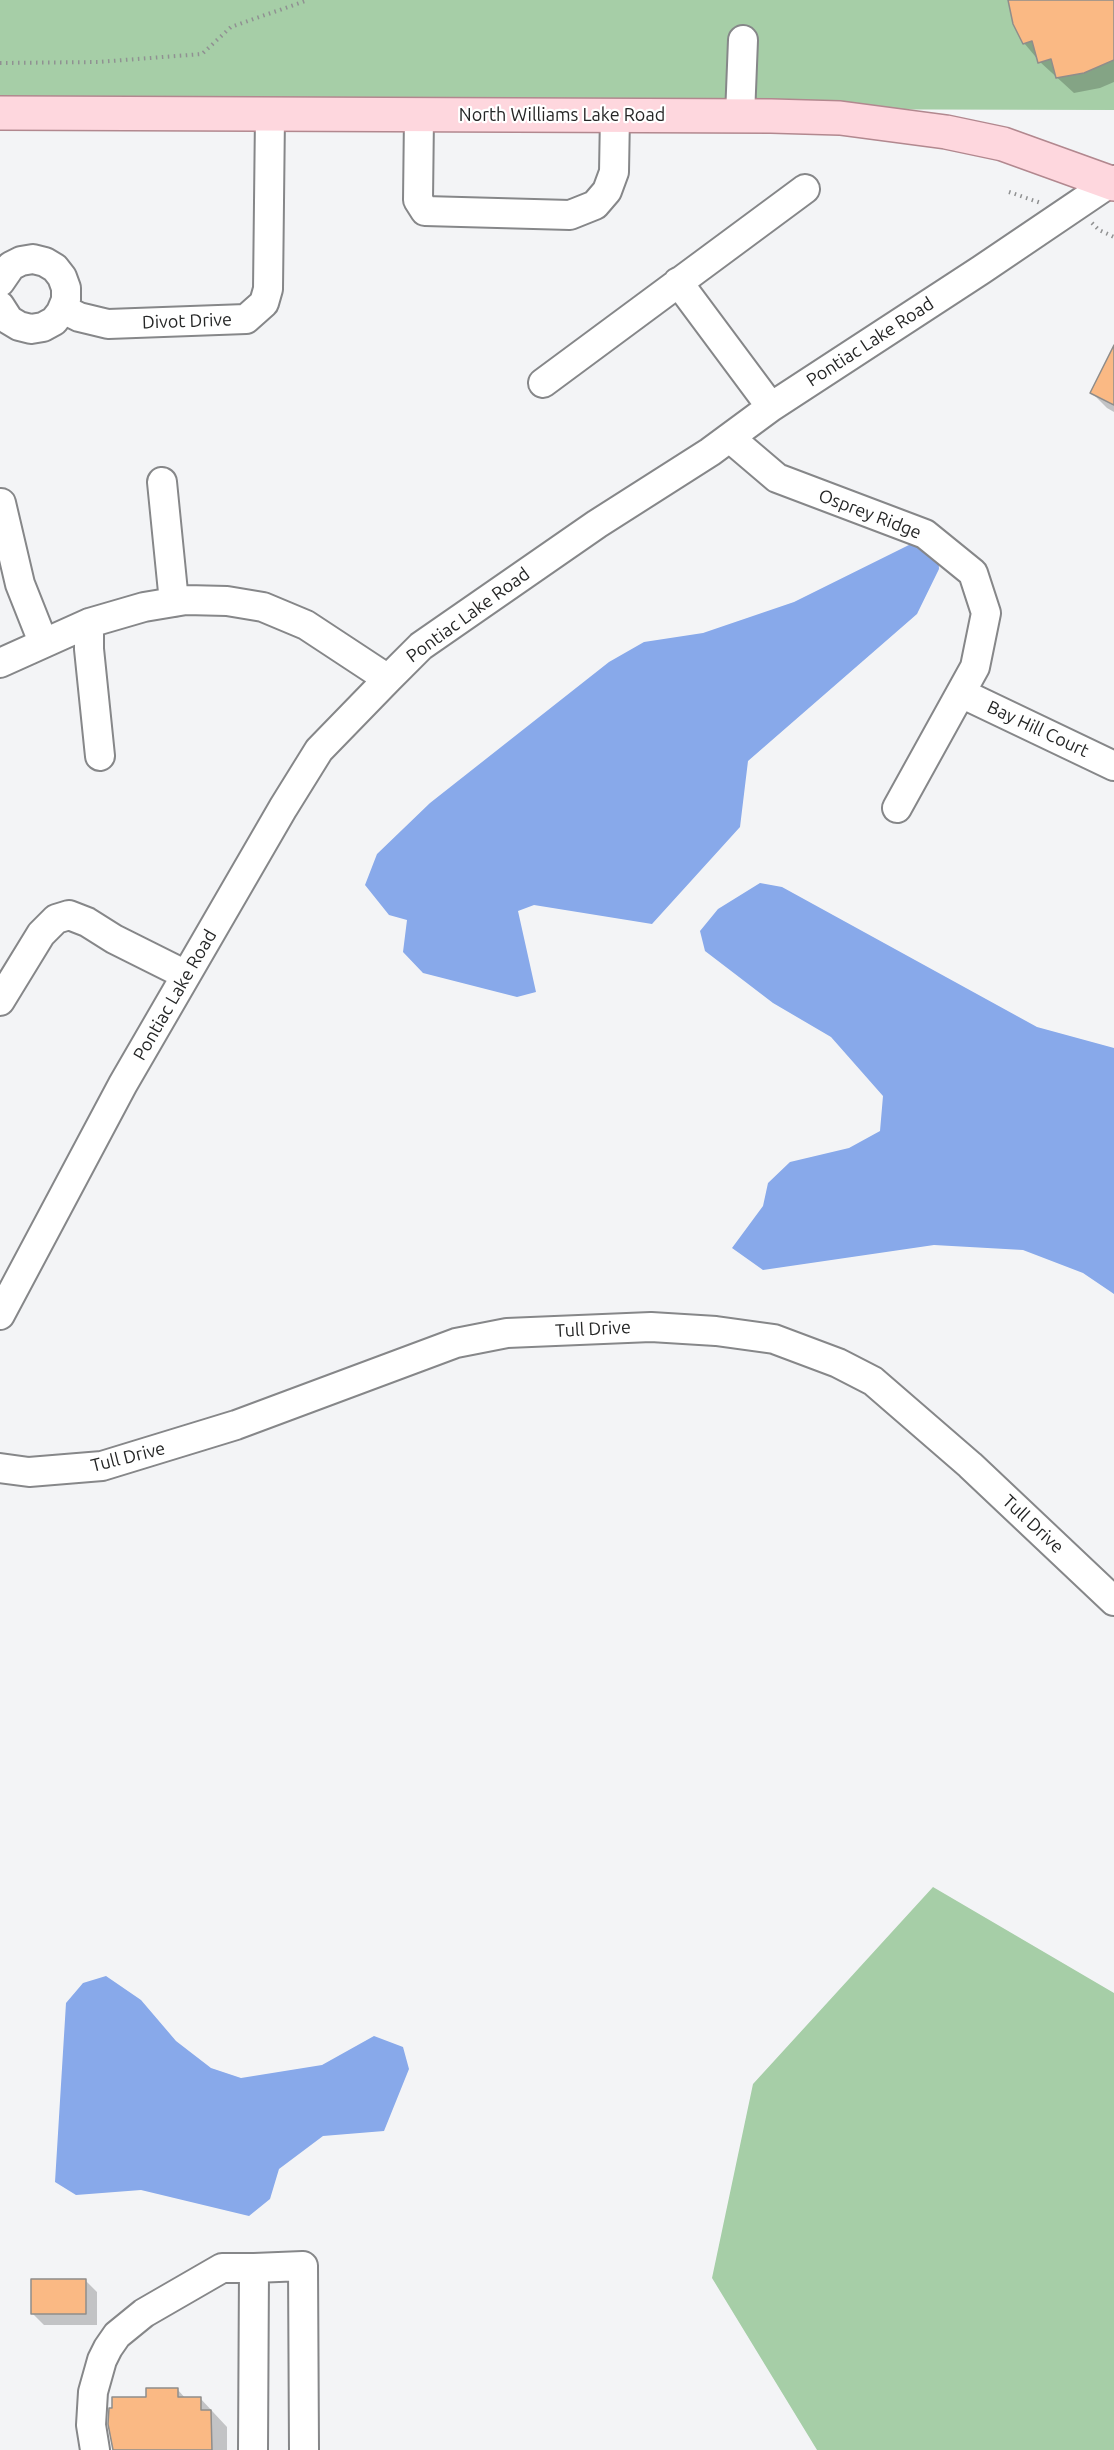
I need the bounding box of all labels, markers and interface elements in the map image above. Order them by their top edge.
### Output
street label: North Williams Lake Road [459,104,665,126]
street label: Pontiac Lake Road [802,293,938,391]
street label: Divot Drive [142,309,232,333]
street label: Osprey Ridge [816,485,924,543]
street label: Pontiac Lake Road [402,563,534,667]
street label: Bay Hill Court [984,696,1092,762]
street label: Pontiac Lake Road [129,926,221,1064]
street label: Tull Drive [555,1316,631,1342]
street label: Tull Drive [89,1437,167,1477]
street label: Tull Drive [998,1490,1068,1558]

